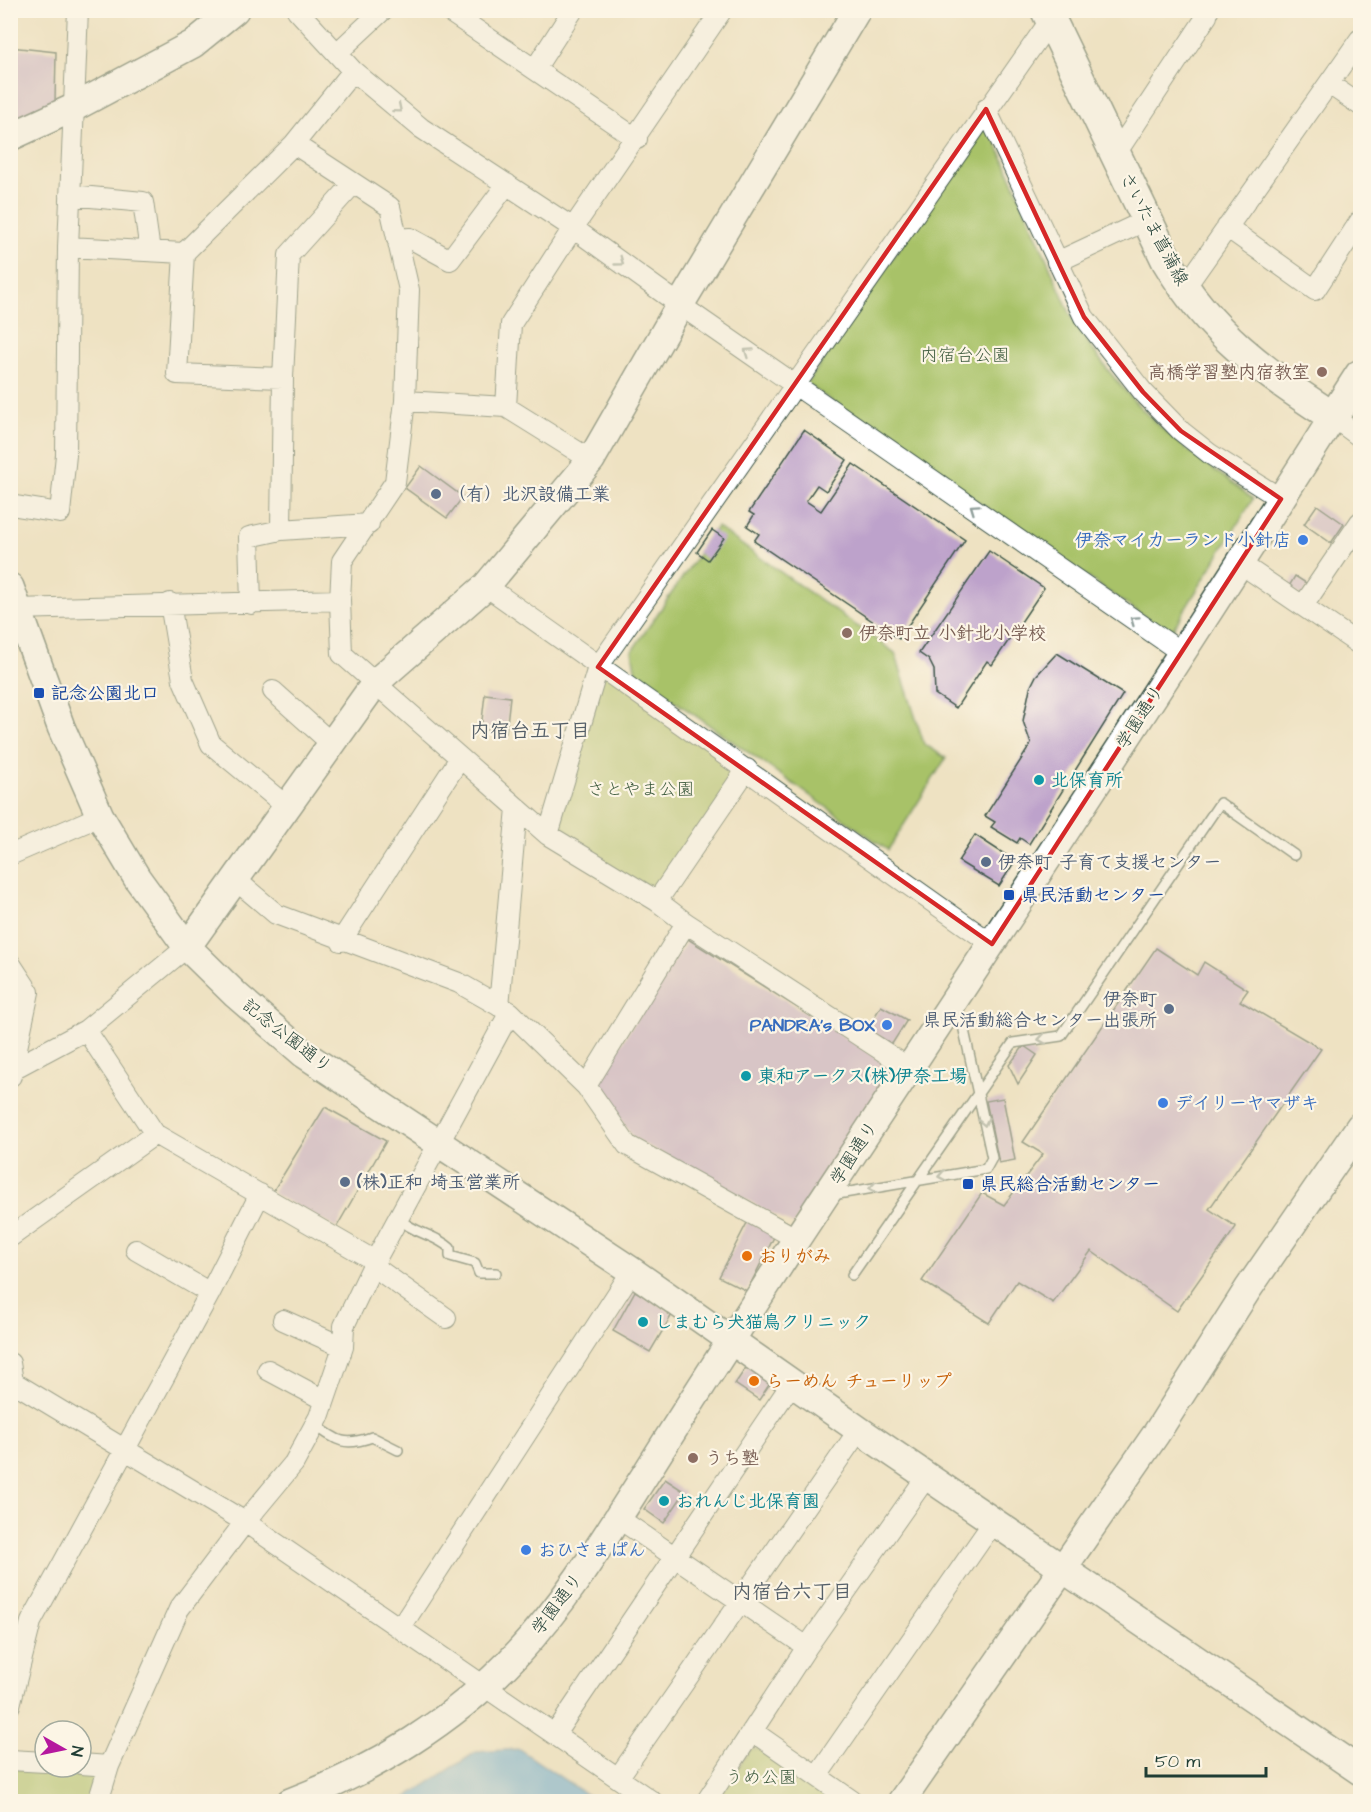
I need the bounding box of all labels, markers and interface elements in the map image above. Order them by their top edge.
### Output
one-way arrow [391,102,402,113]
street label: さいたま菖蒲線 [1114,168,1194,290]
one-way arrow [614,255,625,266]
park label: 内宿台公園 [920,343,1010,368]
one-way arrow [743,348,754,359]
place label: 高橋学習塾内宿教室 [1148,360,1310,385]
marker: 高橋学習塾内宿教室 [1315,365,1329,379]
place label: （有）北沢設備工業 [448,482,610,507]
marker: （有）北沢設備工業 [429,487,443,501]
one-way arrow [969,504,980,515]
place label: 伊奈マイカーランド小針店 [1075,528,1291,553]
marker: 伊奈マイカーランド小針店 [1296,533,1310,547]
one-way arrow [1129,616,1140,627]
place label: 伊奈町立 小針北小学校 [859,621,1046,646]
marker: 伊奈町立 小針北小学校 [840,626,854,640]
street label: 学園通り [1110,680,1170,754]
place label: 記念公園北口 [51,681,159,706]
marker: 記念公園北口 [32,686,46,700]
district label: 内宿台五丁目 [470,717,590,745]
place label: 北保育所 [1051,768,1123,793]
marker: 北保育所 [1032,773,1046,787]
park label: さとやま公園 [587,777,695,802]
place label: 伊奈町 子育て支援センター [998,850,1221,875]
marker: 伊奈町 子育て支援センター [979,855,993,869]
place label: 県民活動センター [1021,883,1165,908]
marker: 県民活動センター [1002,888,1016,902]
place label: 伊奈町 県民活動総合センター出張所 [923,987,1157,1033]
street label: 記念公園通り [237,993,337,1079]
marker: 伊奈町 県民活動総合センター出張所 [1162,1002,1176,1016]
place label: PANDRA's BOX [750,1013,875,1038]
marker: PANDRA's BOX [880,1018,894,1032]
one-way arrow [1038,1032,1047,1044]
place label: 東和アークス(株)伊奈工場 [758,1064,967,1089]
marker: 東和アークス(株)伊奈工場 [739,1069,753,1083]
place label: デイリーヤマザキ [1175,1091,1319,1116]
marker: デイリーヤマザキ [1156,1096,1170,1110]
street label: 学園通り [824,1116,884,1190]
one-way arrow [977,1116,990,1126]
place label: (株)正和 埼玉営業所 [356,1170,520,1195]
one-way arrow [937,1170,947,1182]
place label: 県民総合活動センター [980,1172,1160,1197]
marker: (株)正和 埼玉営業所 [338,1175,352,1189]
marker: 県民総合活動センター [961,1177,975,1191]
one-way arrow [868,1182,877,1194]
place label: おりがみ [759,1244,831,1269]
marker: おりがみ [740,1249,754,1263]
place label: しまむら犬猫鳥クリニック [655,1310,871,1335]
marker: しまむら犬猫鳥クリニック [636,1315,650,1329]
place label: らーめん チューリップ [766,1369,952,1394]
marker: らーめん チューリップ [747,1374,761,1388]
place label: うち塾 [705,1446,759,1471]
marker: うち塾 [686,1451,700,1465]
place label: おれんじ北保育園 [676,1489,820,1514]
marker: おれんじ北保育園 [657,1494,671,1508]
place label: おひさまぱん [538,1538,646,1563]
marker: おひさまぱん [519,1543,533,1557]
street label: 学園通り [525,1568,589,1640]
district label: 内宿台六丁目 [732,1578,852,1606]
north arrow [33,1719,93,1779]
scale bar [1146,1740,1266,1778]
text: N [65,1745,88,1758]
text: 50 m [1155,1749,1200,1774]
park label: うめ公園 [725,1765,797,1790]

